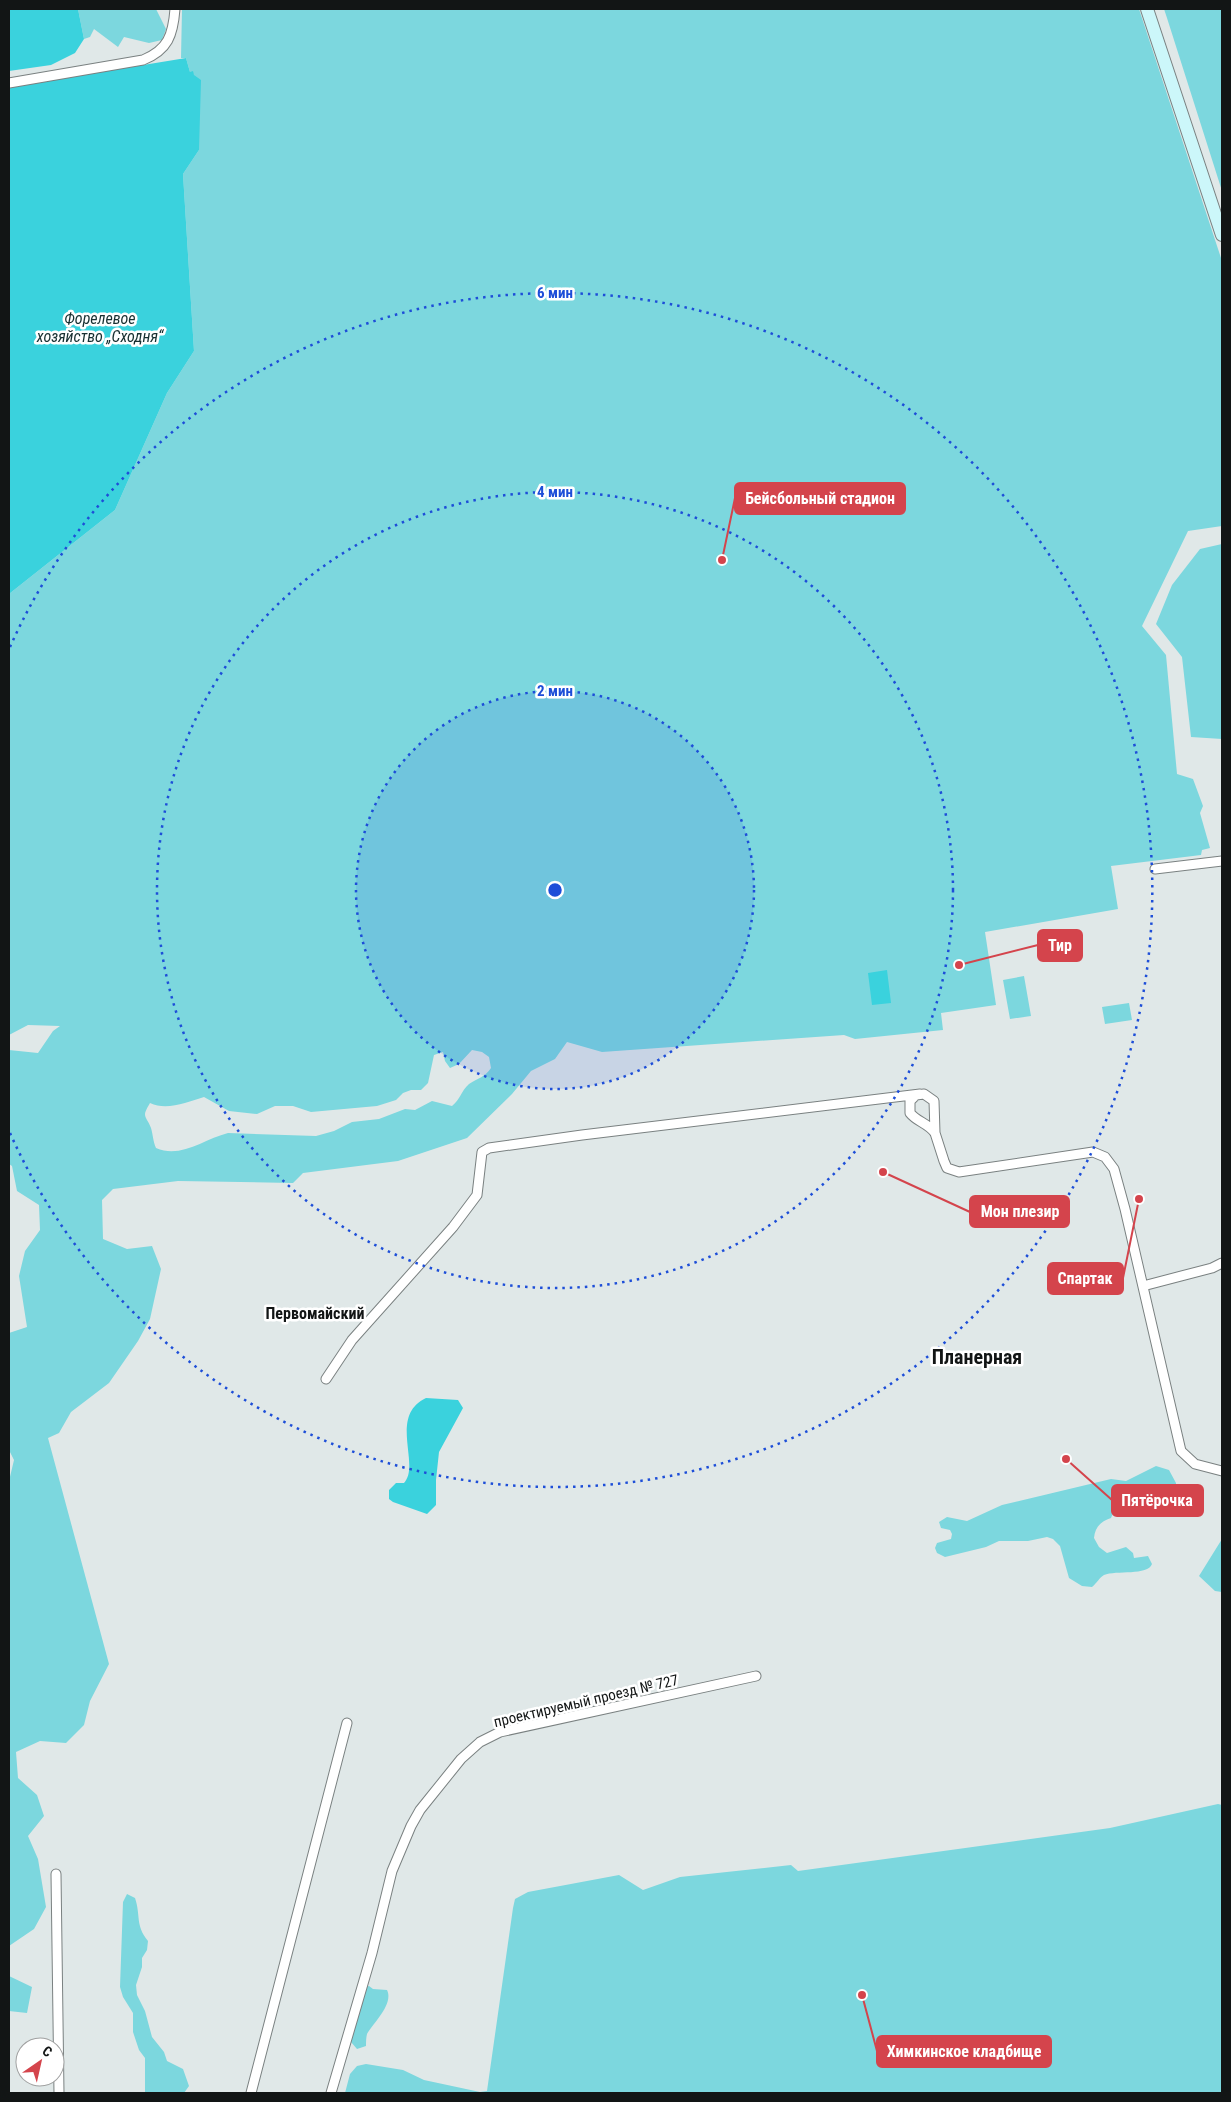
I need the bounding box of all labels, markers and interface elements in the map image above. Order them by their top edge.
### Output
text: 6 мин [537,284,573,302]
water label: Форелевое хозяйство „Сходня“ [36,309,165,346]
text: 4 мин [537,483,573,501]
callout: Бейсбольный стадион [735,483,905,514]
text: Бейсбольный стадион [745,489,895,508]
text: 2 мин [537,682,573,700]
centre of rings [546,881,564,899]
callout: Тир [1038,930,1082,961]
text: Тир [1048,936,1072,955]
callout: Мон плезир [970,1196,1069,1227]
text: Мон плезир [981,1202,1059,1221]
callout: Спартак [1048,1263,1123,1294]
text: Спартак [1058,1269,1112,1288]
district label: Первомайский [266,1304,364,1323]
district label: Планерная [932,1345,1022,1369]
callout: Пятёрочка [1112,1485,1203,1516]
text: Пятёрочка [1121,1491,1193,1510]
street label: проектируемый проезд № 727 [492,1671,680,1731]
callout: Химкинское кладбище [877,2036,1051,2067]
north arrow [15,2037,65,2087]
text: С [39,2042,55,2060]
text: Химкинское кладбище [887,2042,1042,2061]

